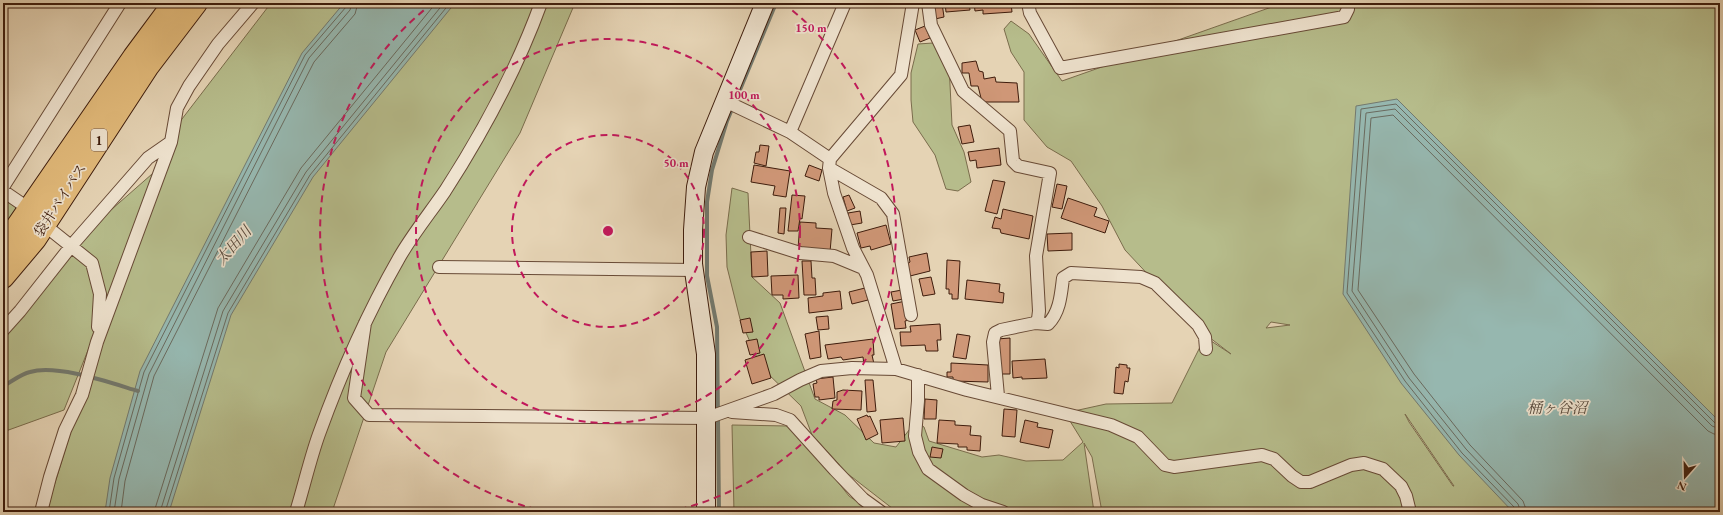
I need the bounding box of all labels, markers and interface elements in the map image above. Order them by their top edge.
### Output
text: 150 m [795,20,827,36]
text: 100 m [728,87,760,103]
road number: 1 [91,129,107,151]
text: 50 m [663,155,689,171]
street label: 袋井バイパス [30,160,90,240]
water label: 太田川 [211,220,256,268]
centre of rings [601,224,615,238]
water label: 桶ヶ谷沼 [1527,398,1590,417]
north arrow [1665,457,1705,497]
text: N [1675,478,1688,494]

